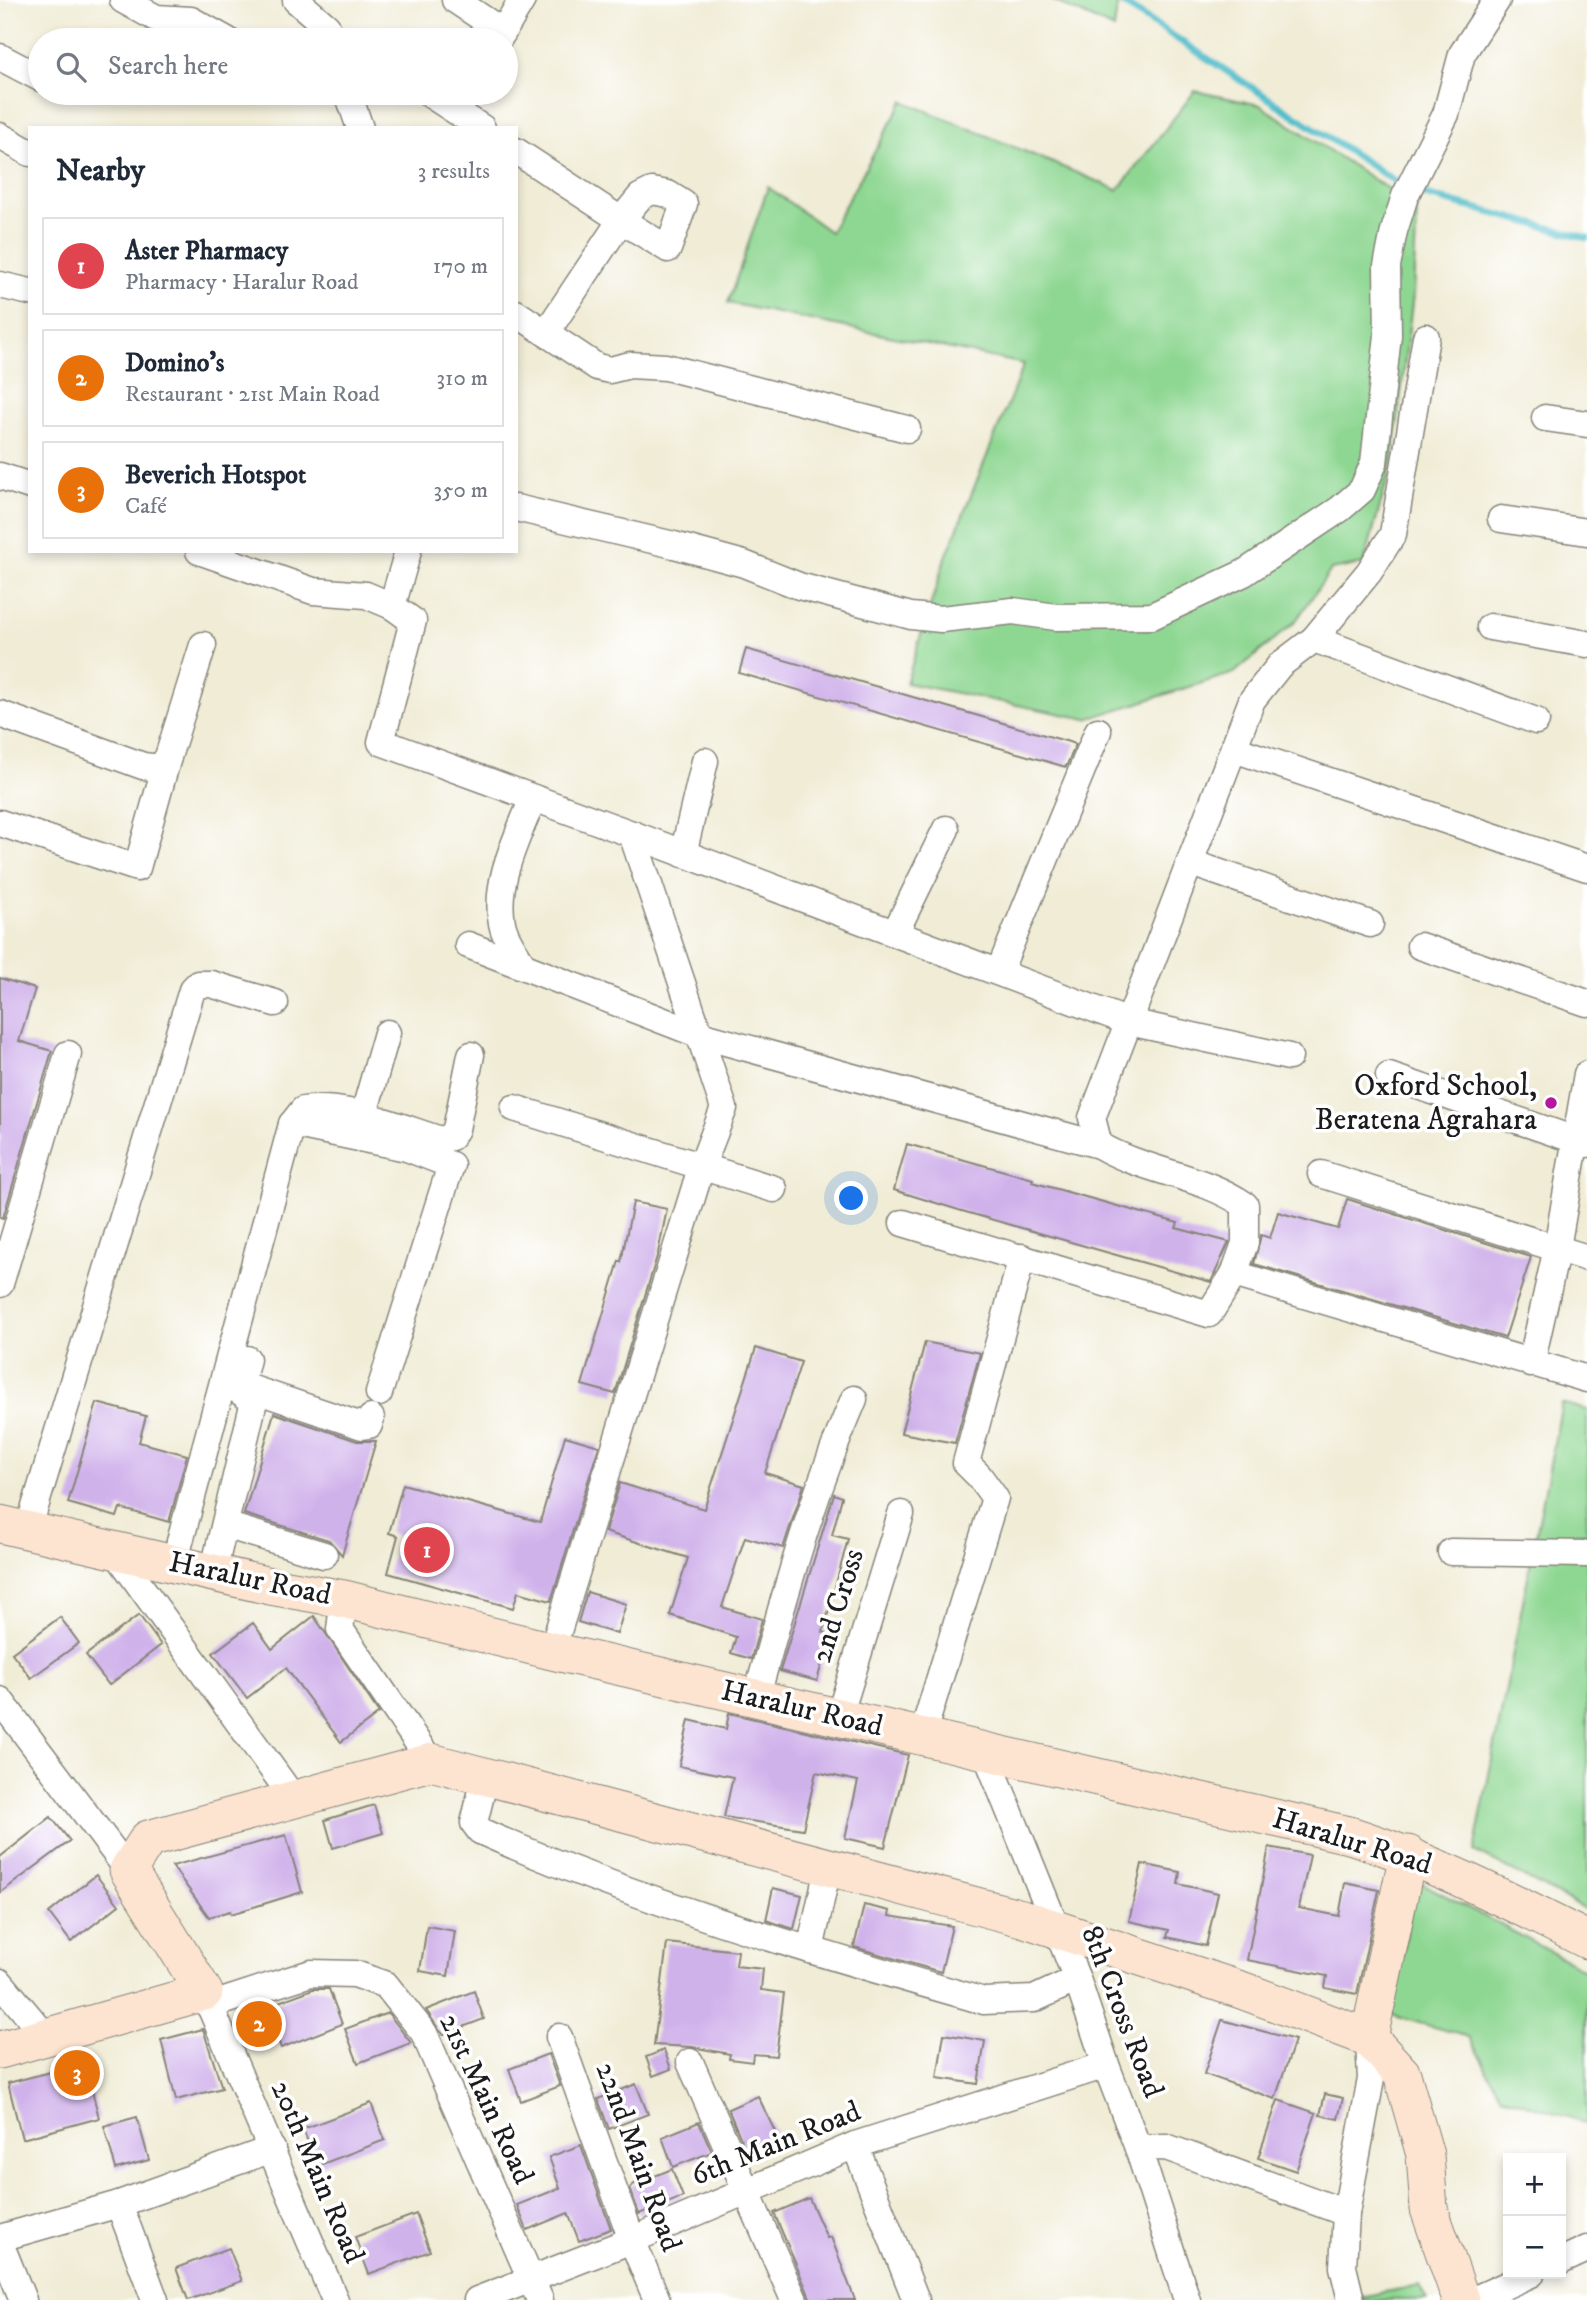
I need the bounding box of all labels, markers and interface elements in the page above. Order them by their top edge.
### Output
search box [28,28,518,105]
icon: search [52,48,90,86]
text: Search here [108,50,228,83]
text: Nearby [56,153,145,190]
text: 3 results [418,157,490,186]
text: Aster Pharmacy [125,235,288,268]
text: 1 [77,252,85,281]
text: 170 m [433,252,488,281]
text: Pharmacy · Haralur Road [125,268,358,297]
text: Domino's [125,347,224,380]
text: 2 [75,364,87,393]
text: 310 m [436,364,488,393]
text: Restaurant · 21st Main Road [125,380,380,409]
text: Beverich Hotspot [125,459,306,492]
text: 3 [77,476,85,505]
text: 350 m [433,476,488,505]
text: Café [125,492,167,521]
place label: Oxford School, Beratena Agrahara [1315,1068,1537,1139]
marker: Oxford School, Beratena Agrahara [1543,1095,1559,1111]
your location [834,1181,868,1215]
pin: 1 [404,1524,450,1576]
street label: Haralur Road [165,1544,335,1614]
street label: 2nd Cross [803,1544,873,1668]
street label: Haralur Road [717,1672,887,1746]
street label: Haralur Road [1268,1800,1436,1884]
street label: 8th Cross Road [1072,1921,1172,2103]
pin: 2 [236,1998,282,2050]
street label: 21st Main Road [430,2008,542,2190]
pin: 3 [54,2047,100,2099]
street label: 22nd Main Road [587,2057,689,2257]
street label: 20th Main Road [262,2075,372,2269]
street label: 6th Main Road [686,2093,866,2195]
map controls [1503,2153,1566,2279]
button: + [1503,2153,1566,2216]
button: − [1503,2216,1566,2279]

